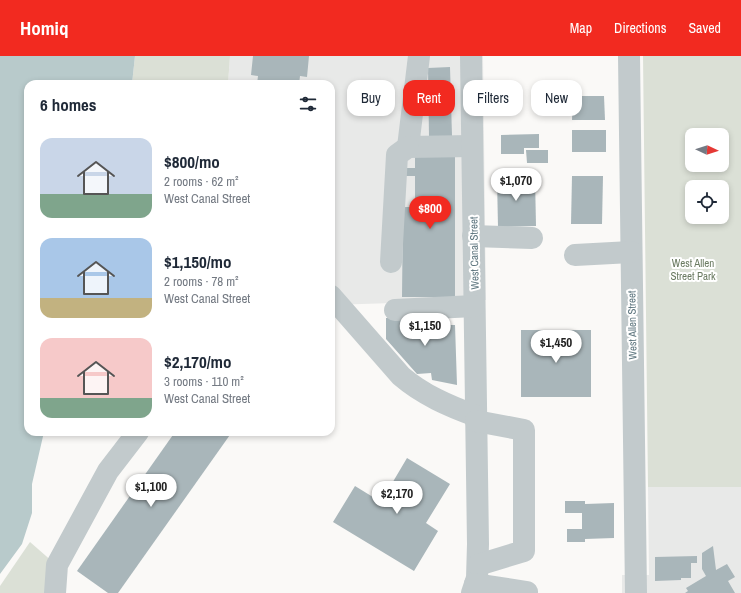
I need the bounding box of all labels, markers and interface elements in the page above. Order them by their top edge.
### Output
text: Homiq [20,15,68,41]
text: Map [570,19,592,37]
text: Directions [614,19,666,37]
text: Saved [688,19,721,37]
chip: Buy [347,80,395,116]
chip: Rent [403,80,455,116]
chip: Filters [463,80,523,116]
chip: New [531,80,582,116]
text: 6 homes [40,93,97,116]
icon: filters [297,93,319,115]
north arrow [685,128,729,172]
map controls [685,128,729,224]
text: $800/mo [164,150,220,173]
icon: home [72,154,120,202]
pin: $1,070 [483,168,549,202]
text: $1,070 [500,172,532,189]
text: 2 rooms · 62 m² [164,173,239,190]
button: locate [685,180,729,224]
text: West Canal Street [164,190,250,207]
pin: $800 [406,196,454,230]
text: $800 [418,200,442,217]
street label: West Canal Street [466,216,482,290]
text: $1,150/mo [164,250,231,273]
icon: home [72,254,120,302]
park label: West Allen Street Park [670,256,716,283]
text: 2 rooms · 78 m² [164,273,239,290]
text: West Canal Street [164,290,250,307]
street label: West Allen Street [624,290,640,360]
pin: $1,150 [392,313,458,347]
text: $1,150 [409,317,441,334]
pin: $1,450 [523,330,589,364]
text: $1,450 [540,334,572,351]
text: $2,170/mo [164,350,231,373]
icon: home [72,354,120,402]
text: 3 rooms · 110 m² [164,373,244,390]
text: West Canal Street [164,390,250,407]
pin: $1,100 [118,474,184,508]
text: $1,100 [135,478,167,495]
pin: $2,170 [364,481,430,515]
text: $2,170 [381,485,413,502]

